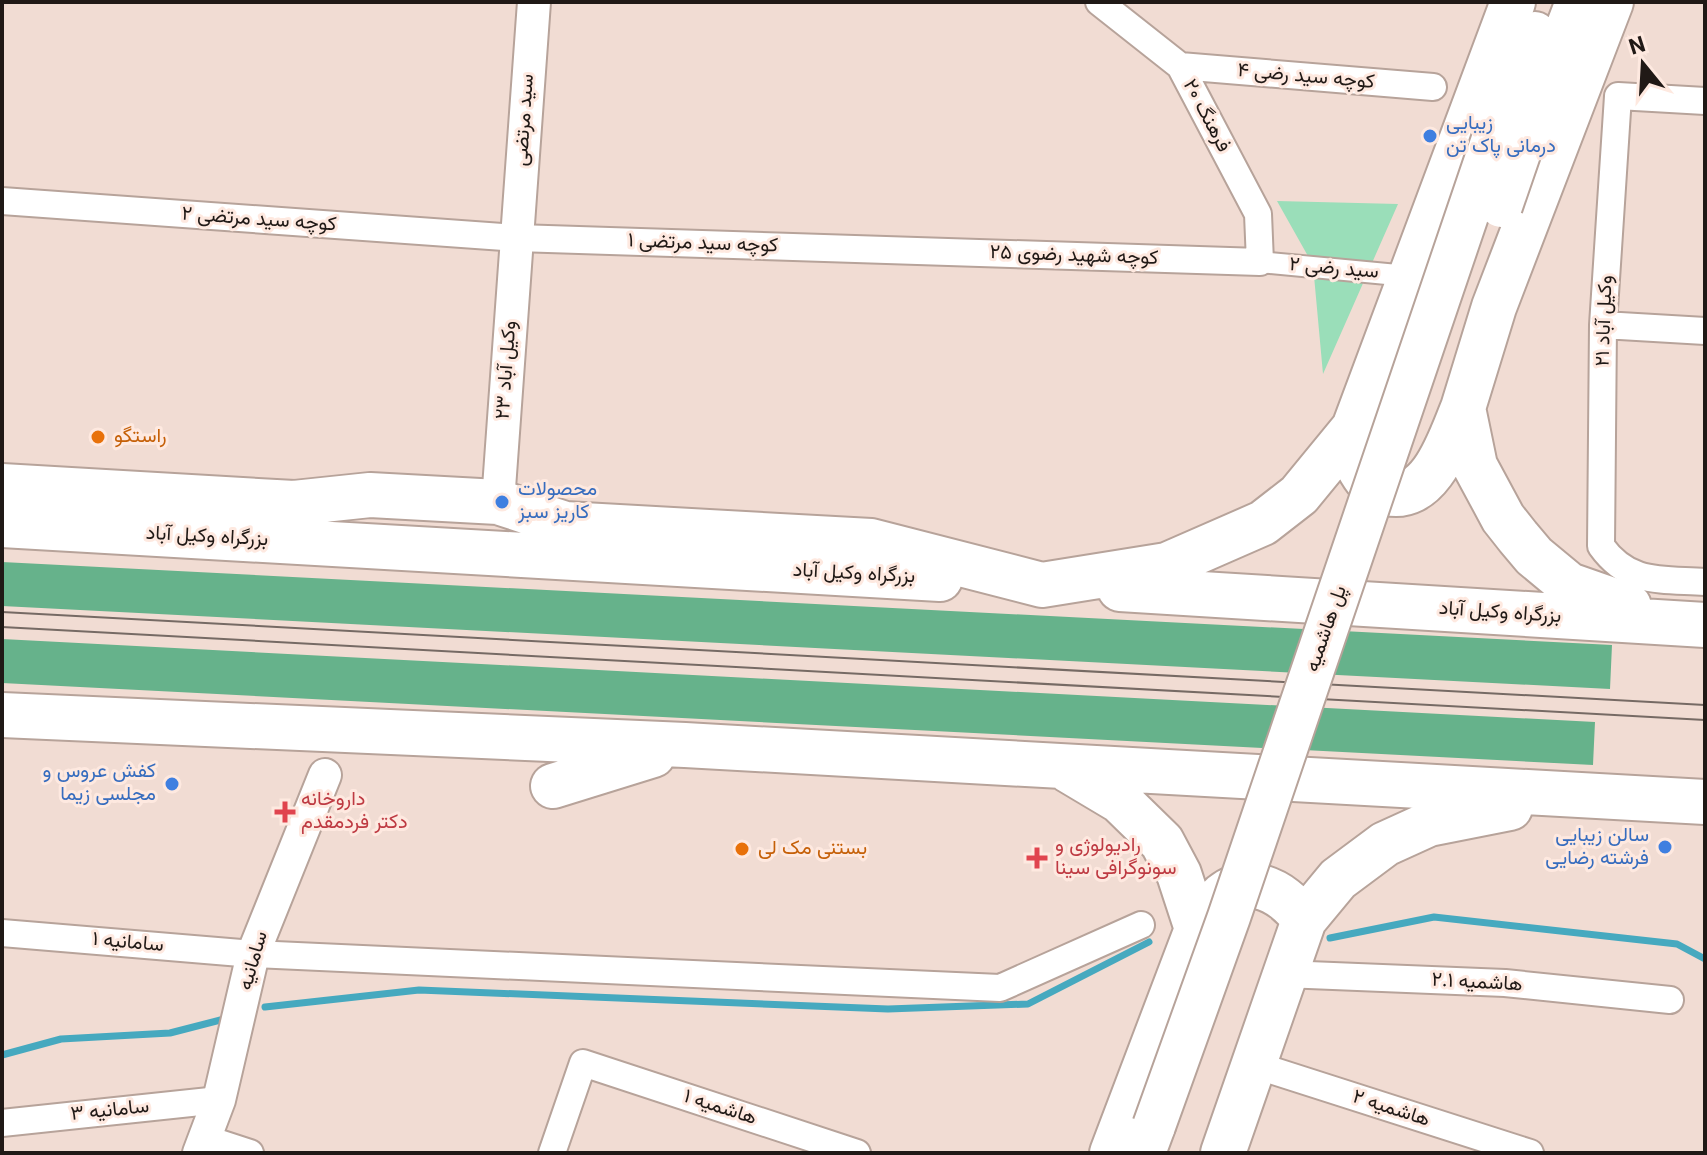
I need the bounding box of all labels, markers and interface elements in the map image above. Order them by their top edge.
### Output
north arrow [1603,24,1683,104]
text: N [1625,28,1650,66]
street label: کوچه سید رضی ۴ [1236,55,1376,99]
street label: سید مرتضی [506,73,544,167]
street label: فرهنگ ۲۰ [1173,74,1239,158]
place label: زیبایی درمانی پاک تن [1446,108,1556,163]
marker: زیبایی درمانی پاک تن [1421,127,1439,145]
street label: کوچه سید مرتضی ۲ [181,199,338,241]
street label: کوچه سید مرتضی ۱ [627,225,779,263]
street label: کوچه شهید رضوی ۲۵ [989,237,1159,275]
street label: سید رضی ۲ [1288,249,1380,289]
street label: ۲۱ وکیل آباد [1587,275,1623,367]
street label: ۲۳ وکیل آباد [488,320,526,420]
place label: راستگو [114,421,167,453]
marker: راستگو [89,428,107,446]
place label: محصولات کاریز سبز [517,474,597,529]
marker: محصولات کاریز سبز [493,493,511,511]
street label: بزرگراه وکیل آباد [145,518,269,556]
street label: بزرگراه وکیل آباد [792,555,916,593]
street label: پل هاشمیه [1297,581,1357,677]
street label: بزرگراه وکیل آباد [1438,593,1562,633]
place label: کفش عروس و مجلسی زیما [42,756,156,811]
marker: کفش عروس و مجلسی زیما [163,775,181,793]
place label: داروخانه دكتر فردمقدم [301,784,408,839]
marker: داروخانه دكتر فردمقدم [276,803,294,821]
place label: سالن زیبایی فرشته رضایی [1545,820,1649,875]
place label: رادیولوژی و سونوگرافی سینا [1055,830,1177,885]
place label: بستنی مک لی [758,833,867,865]
marker: سالن زیبایی فرشته رضایی [1656,838,1674,856]
marker: بستنی مک لی [733,840,751,858]
marker: رادیولوژی و سونوگرافی سینا [1026,847,1048,869]
street label: سامانیه ۱ [91,924,165,962]
street label: سامانیه [230,928,278,994]
street label: هاشمیه ۲.۱ [1431,965,1523,1001]
street label: هاشمیه ۱ [679,1081,761,1135]
street label: هاشمیه ۲ [1348,1081,1434,1137]
street label: سامانیه ۳ [69,1091,151,1131]

